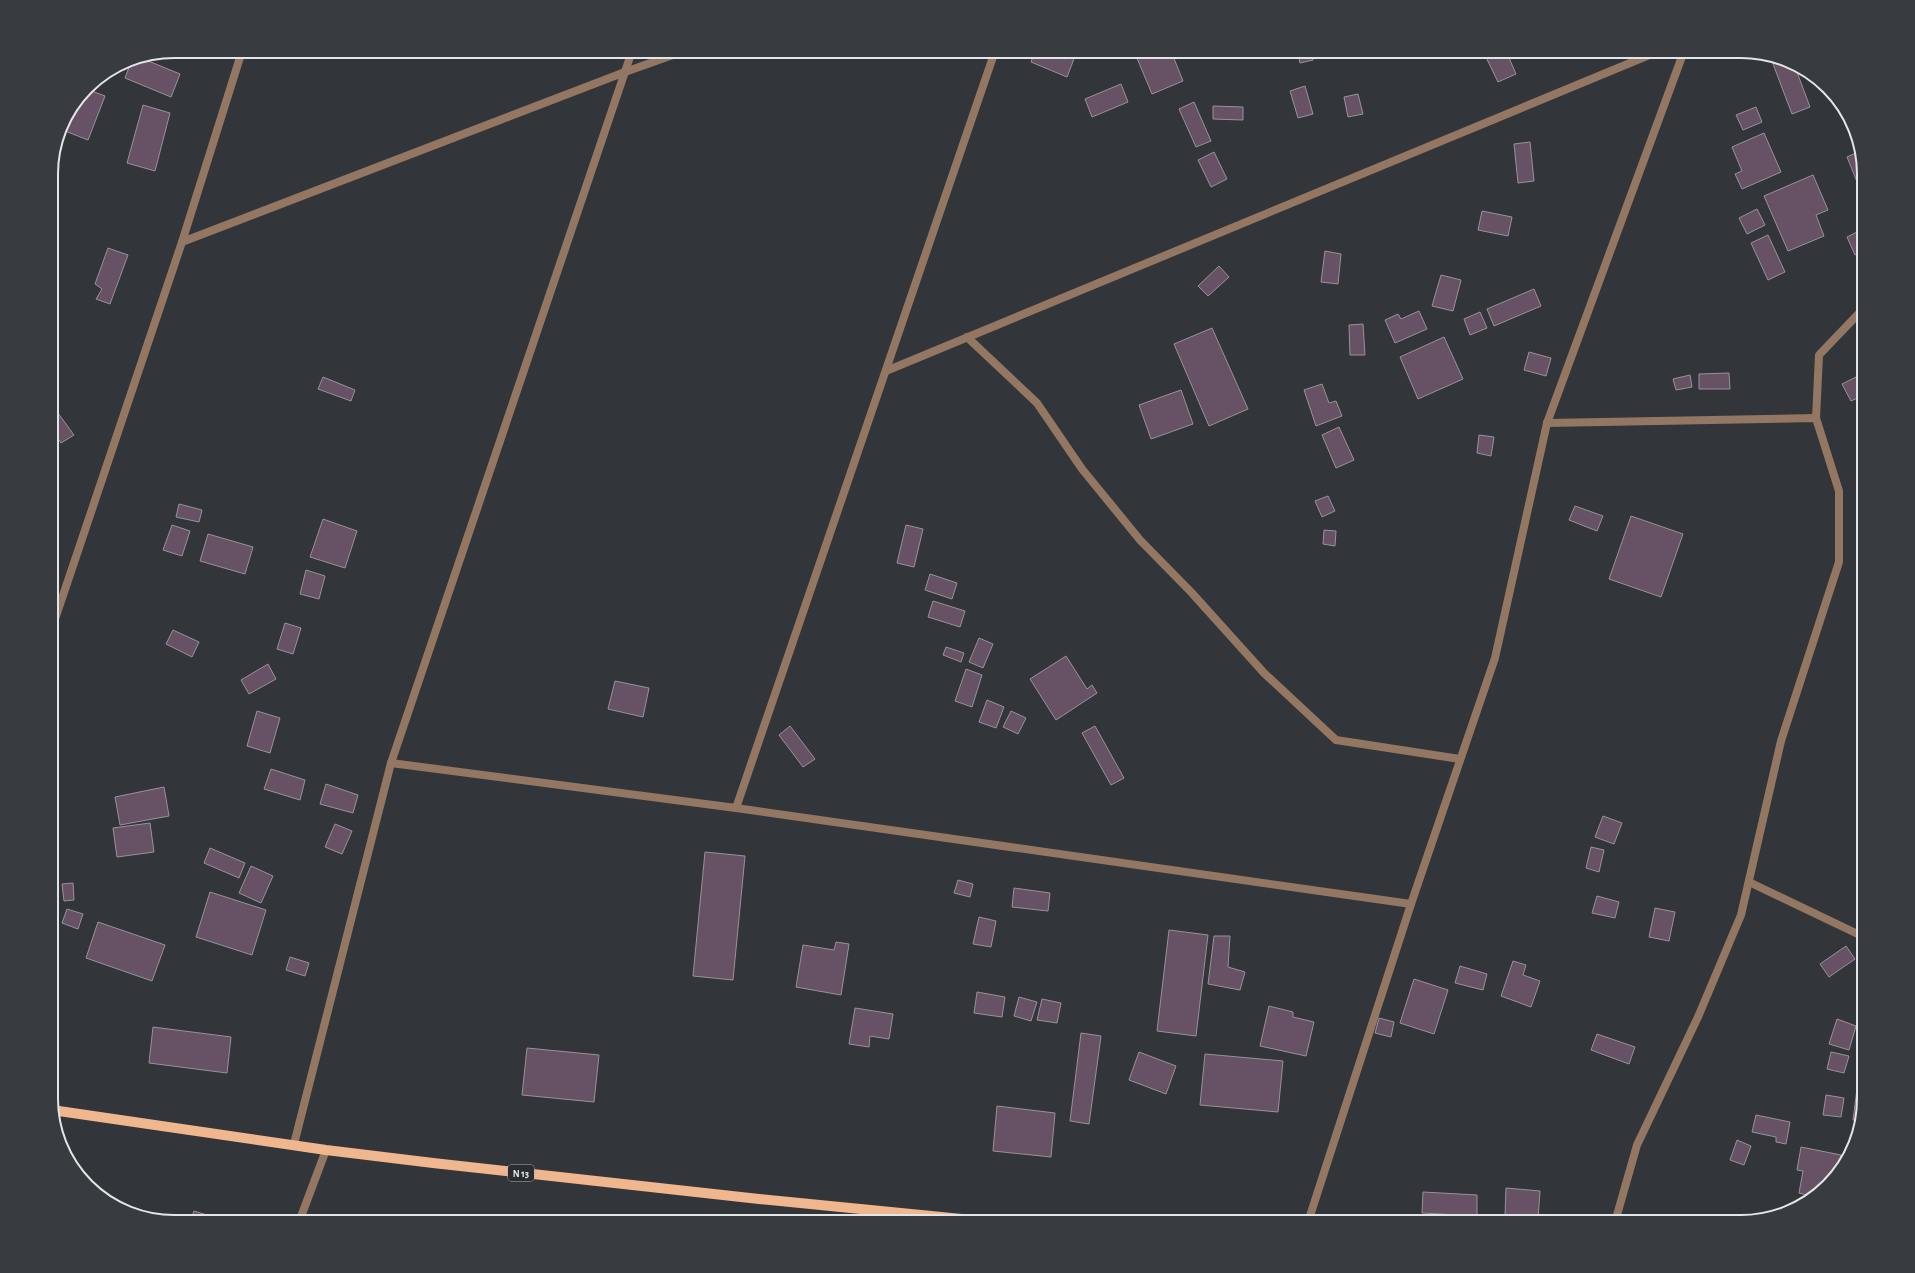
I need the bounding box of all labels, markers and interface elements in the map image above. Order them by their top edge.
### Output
road number: N 13 [508,1165,534,1181]

